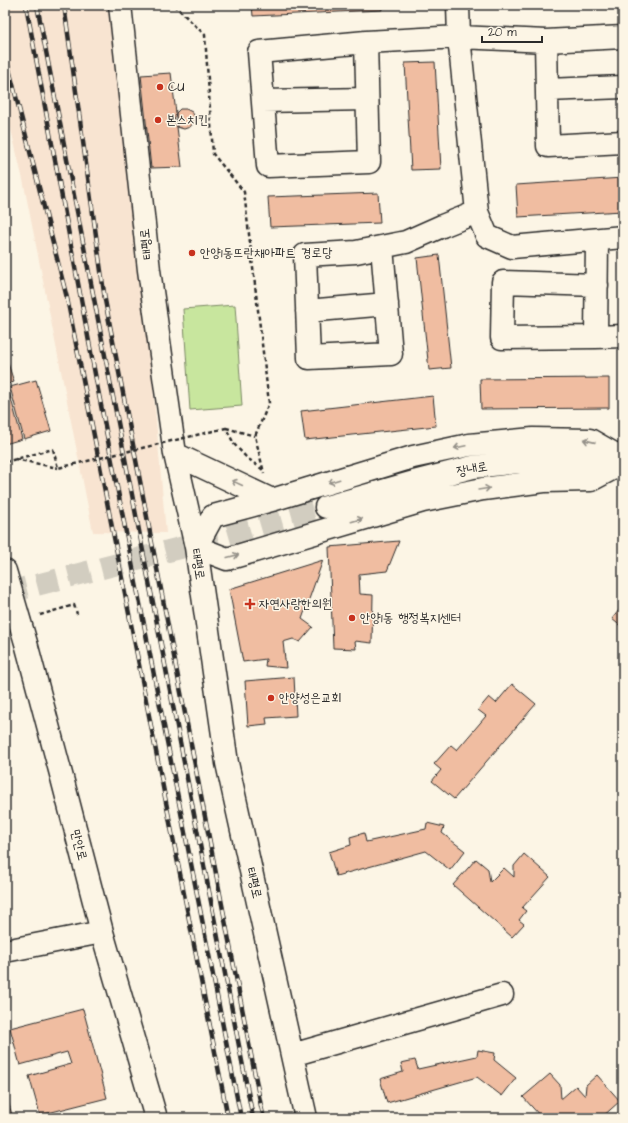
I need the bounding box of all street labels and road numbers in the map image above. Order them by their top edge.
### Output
street label: 태평로 [135,227,157,261]
street label: 장내로 [455,457,489,481]
street label: 태평로 [187,547,209,581]
street label: 만안로 [66,828,92,862]
street label: 태평로 [242,866,266,900]

